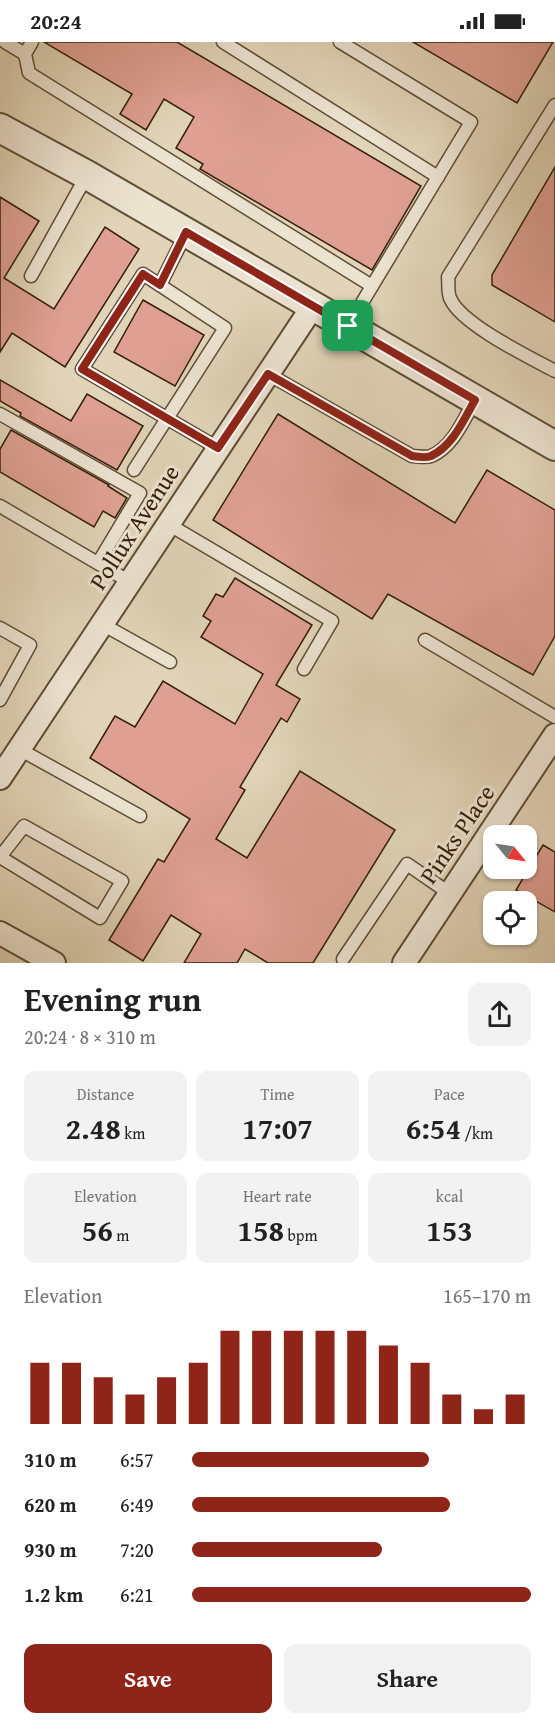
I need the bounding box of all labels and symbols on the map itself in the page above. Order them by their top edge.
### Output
pin [322,300,373,351]
street label: Pollux Avenue [80,458,188,596]
street label: Pinks Place [411,777,503,891]
north arrow [483,825,537,879]

